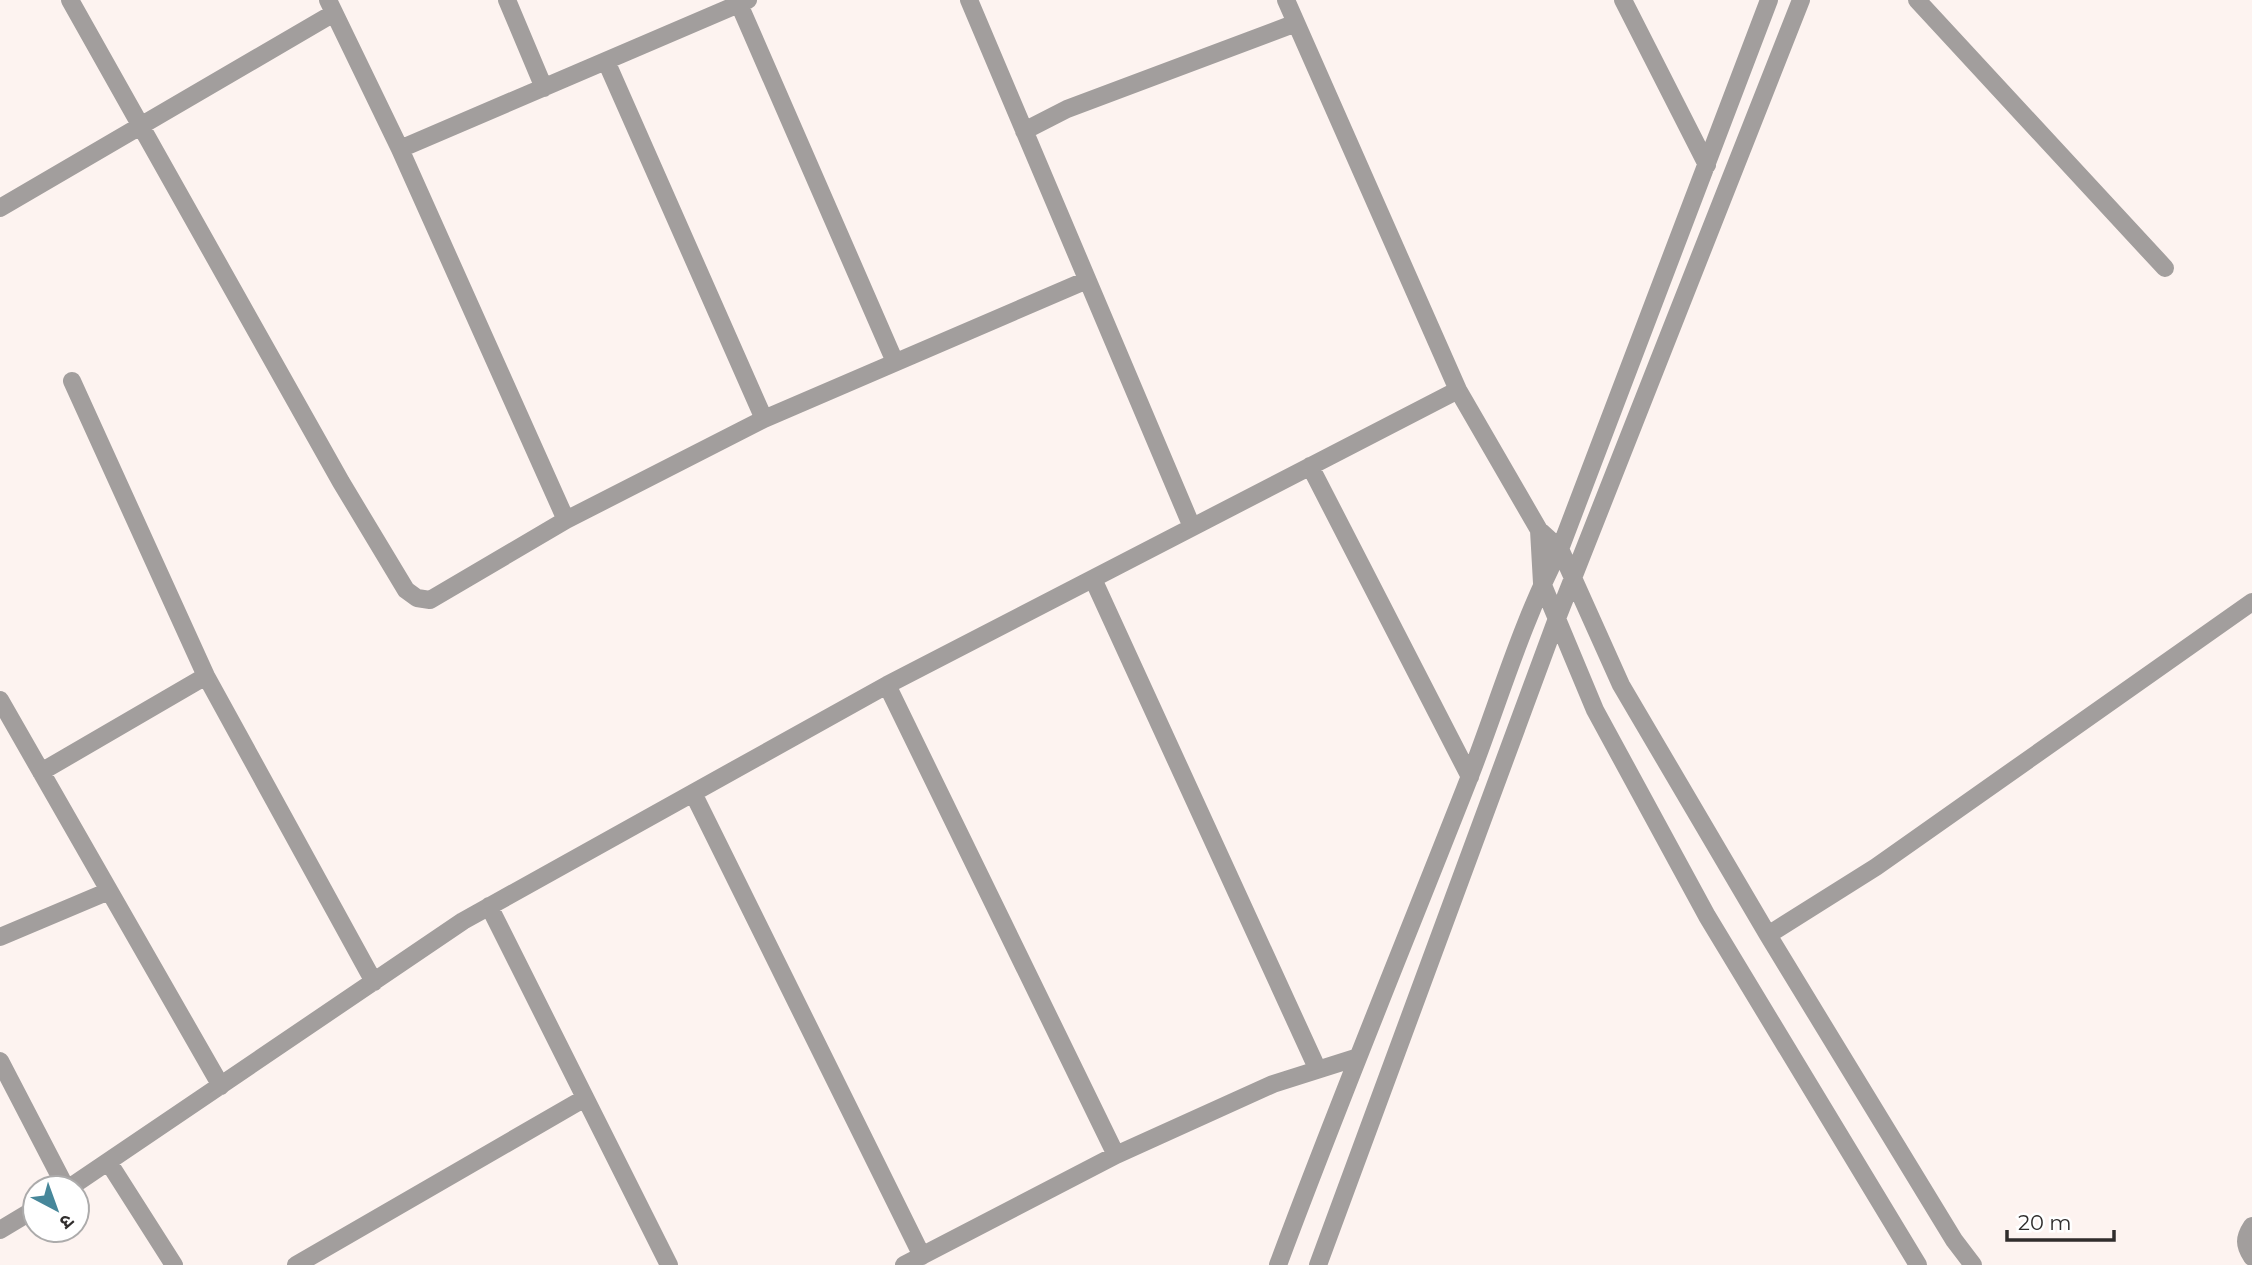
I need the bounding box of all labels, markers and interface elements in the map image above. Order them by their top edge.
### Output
north arrow [21,1174,91,1244]
scale bar [2007,1198,2114,1242]
text: उ [54,1209,79,1234]
text: 20 m [2018,1210,2072,1235]

